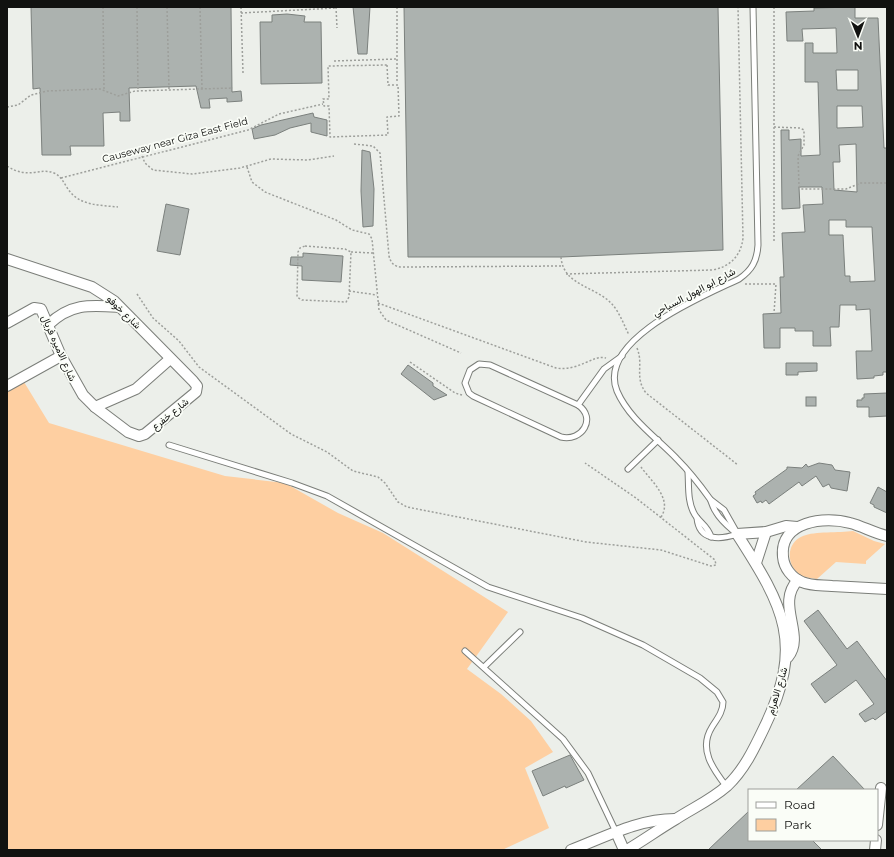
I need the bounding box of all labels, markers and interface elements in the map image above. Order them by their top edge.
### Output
north arrow [838,16,878,56]
text: N [854,39,863,53]
street label: Causeway near Giza East Field [101,114,249,166]
street label: شارع ابو الهول السياحي [650,265,739,321]
street label: شارع خوفو [104,292,144,332]
street label: شارع الاميره فريال [39,313,79,383]
street label: شارع خفرع [149,395,191,433]
street label: شارع الاهرام [764,666,790,716]
legend [748,789,878,841]
text: Road [784,797,815,812]
text: Park [784,817,812,832]

